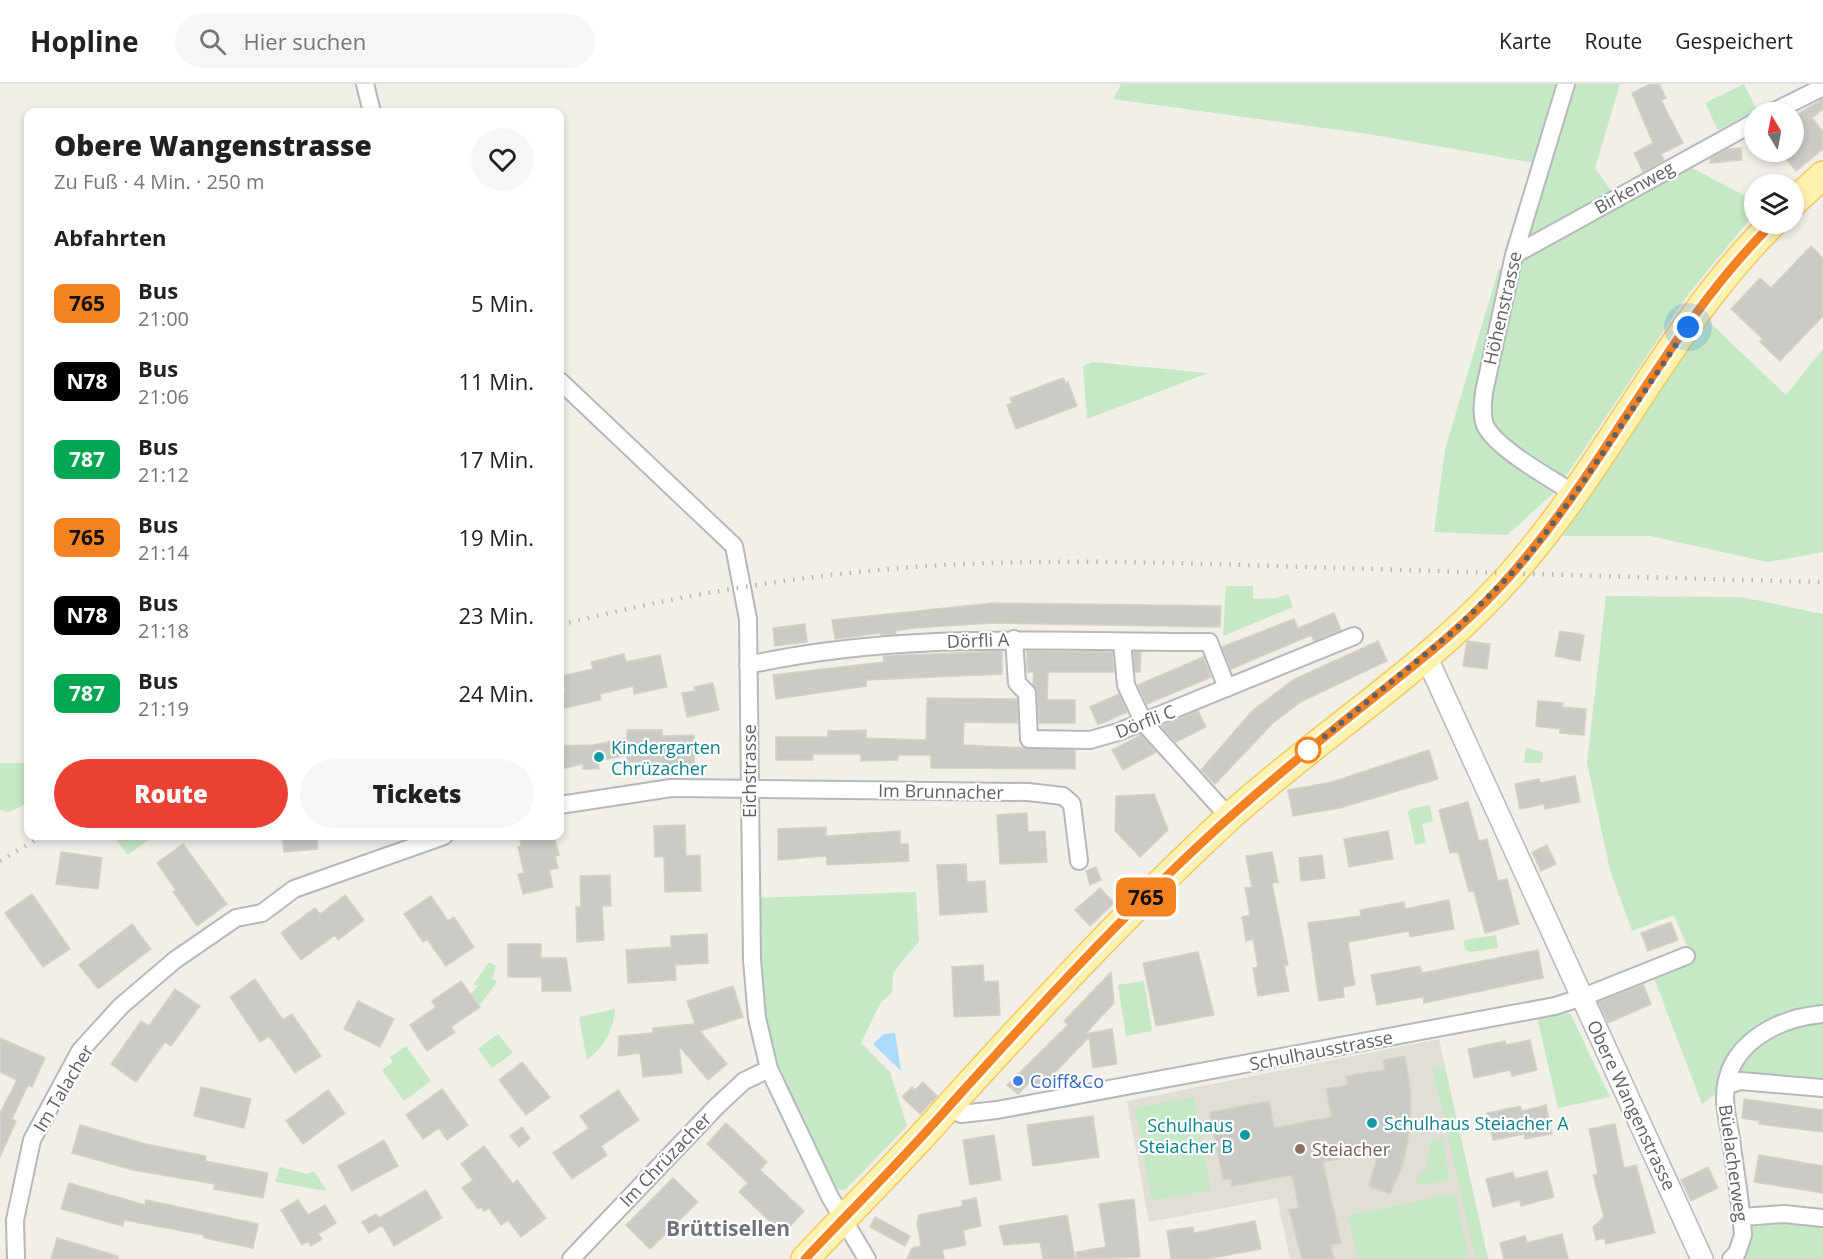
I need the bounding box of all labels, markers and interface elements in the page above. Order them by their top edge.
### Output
search box [175,14,595,68]
text: Hopline [30,22,139,60]
icon: search [196,25,229,58]
text: Hier suchen [244,26,366,56]
text: Karte [1499,27,1551,55]
text: Route [1584,27,1642,55]
text: Gespeichert [1675,27,1793,55]
north arrow [1744,102,1804,162]
map controls [1744,102,1804,234]
text: Obere Wangenstrasse [54,126,372,164]
button: heart [471,128,534,191]
street label: Birkenweg [1590,155,1678,219]
text: Zu Fuß · 4 Min. · 250 m [54,168,264,195]
button: layers [1744,174,1804,234]
text: Abfahrten [54,222,166,252]
street label: Höhenstrasse [1477,249,1527,367]
text: Bus [138,275,178,305]
text: 5 Min. [471,288,534,318]
text: 765 [69,289,105,317]
text: 21:00 [138,305,189,332]
your location [1673,312,1703,342]
text: Bus [138,353,178,383]
text: 11 Min. [459,366,534,396]
text: N78 [66,367,108,395]
text: 21:06 [138,383,189,410]
text: Bus [138,431,178,461]
text: 17 Min. [459,444,534,474]
text: 787 [69,445,105,473]
text: 21:12 [138,461,189,488]
text: Bus [138,509,178,539]
text: 19 Min. [459,522,534,552]
text: 765 [69,523,105,551]
text: 21:14 [138,539,189,566]
text: Bus [138,587,178,617]
text: 23 Min. [459,600,534,630]
text: N78 [66,601,108,629]
text: 21:18 [138,617,189,644]
street label: Dörfli A [946,627,1010,653]
text: Bus [138,665,178,695]
text: 24 Min. [459,678,534,708]
text: 787 [69,679,105,707]
text: 21:19 [138,695,189,722]
street label: Dörfli C [1112,699,1178,743]
street label: Eichstrasse [737,724,761,818]
place label: Kindergarten Chrüzacher [611,735,721,780]
unlabelled marker [1295,737,1321,763]
marker: Kindergarten Chrüzacher [592,750,606,764]
button: Route [54,759,288,828]
button: Tickets [300,759,534,828]
street label: Im Brunnacher [878,778,1005,804]
line badge: 765 [1112,878,1180,916]
text: 765 [1128,883,1164,911]
street label: Obere Wangenstrasse [1582,1016,1682,1194]
street label: Schulhausstrasse [1247,1024,1395,1076]
street label: Im Talacher [27,1039,99,1136]
place label: Coiff&Co [1030,1069,1104,1093]
marker: Coiff&Co [1011,1074,1025,1088]
street label: Büelacherweg [1714,1103,1754,1223]
street label: Im Chrüzacher [614,1106,717,1211]
place label: Schulhaus Steiacher A [1384,1111,1569,1135]
place label: Schulhaus Steiacher B [1139,1113,1233,1158]
marker: Schulhaus Steiacher A [1365,1116,1379,1130]
marker: Schulhaus Steiacher B [1238,1128,1252,1142]
place label: Steiacher [1312,1137,1391,1161]
marker: Steiacher [1293,1142,1307,1156]
district label: Brüttisellen [666,1214,790,1242]

